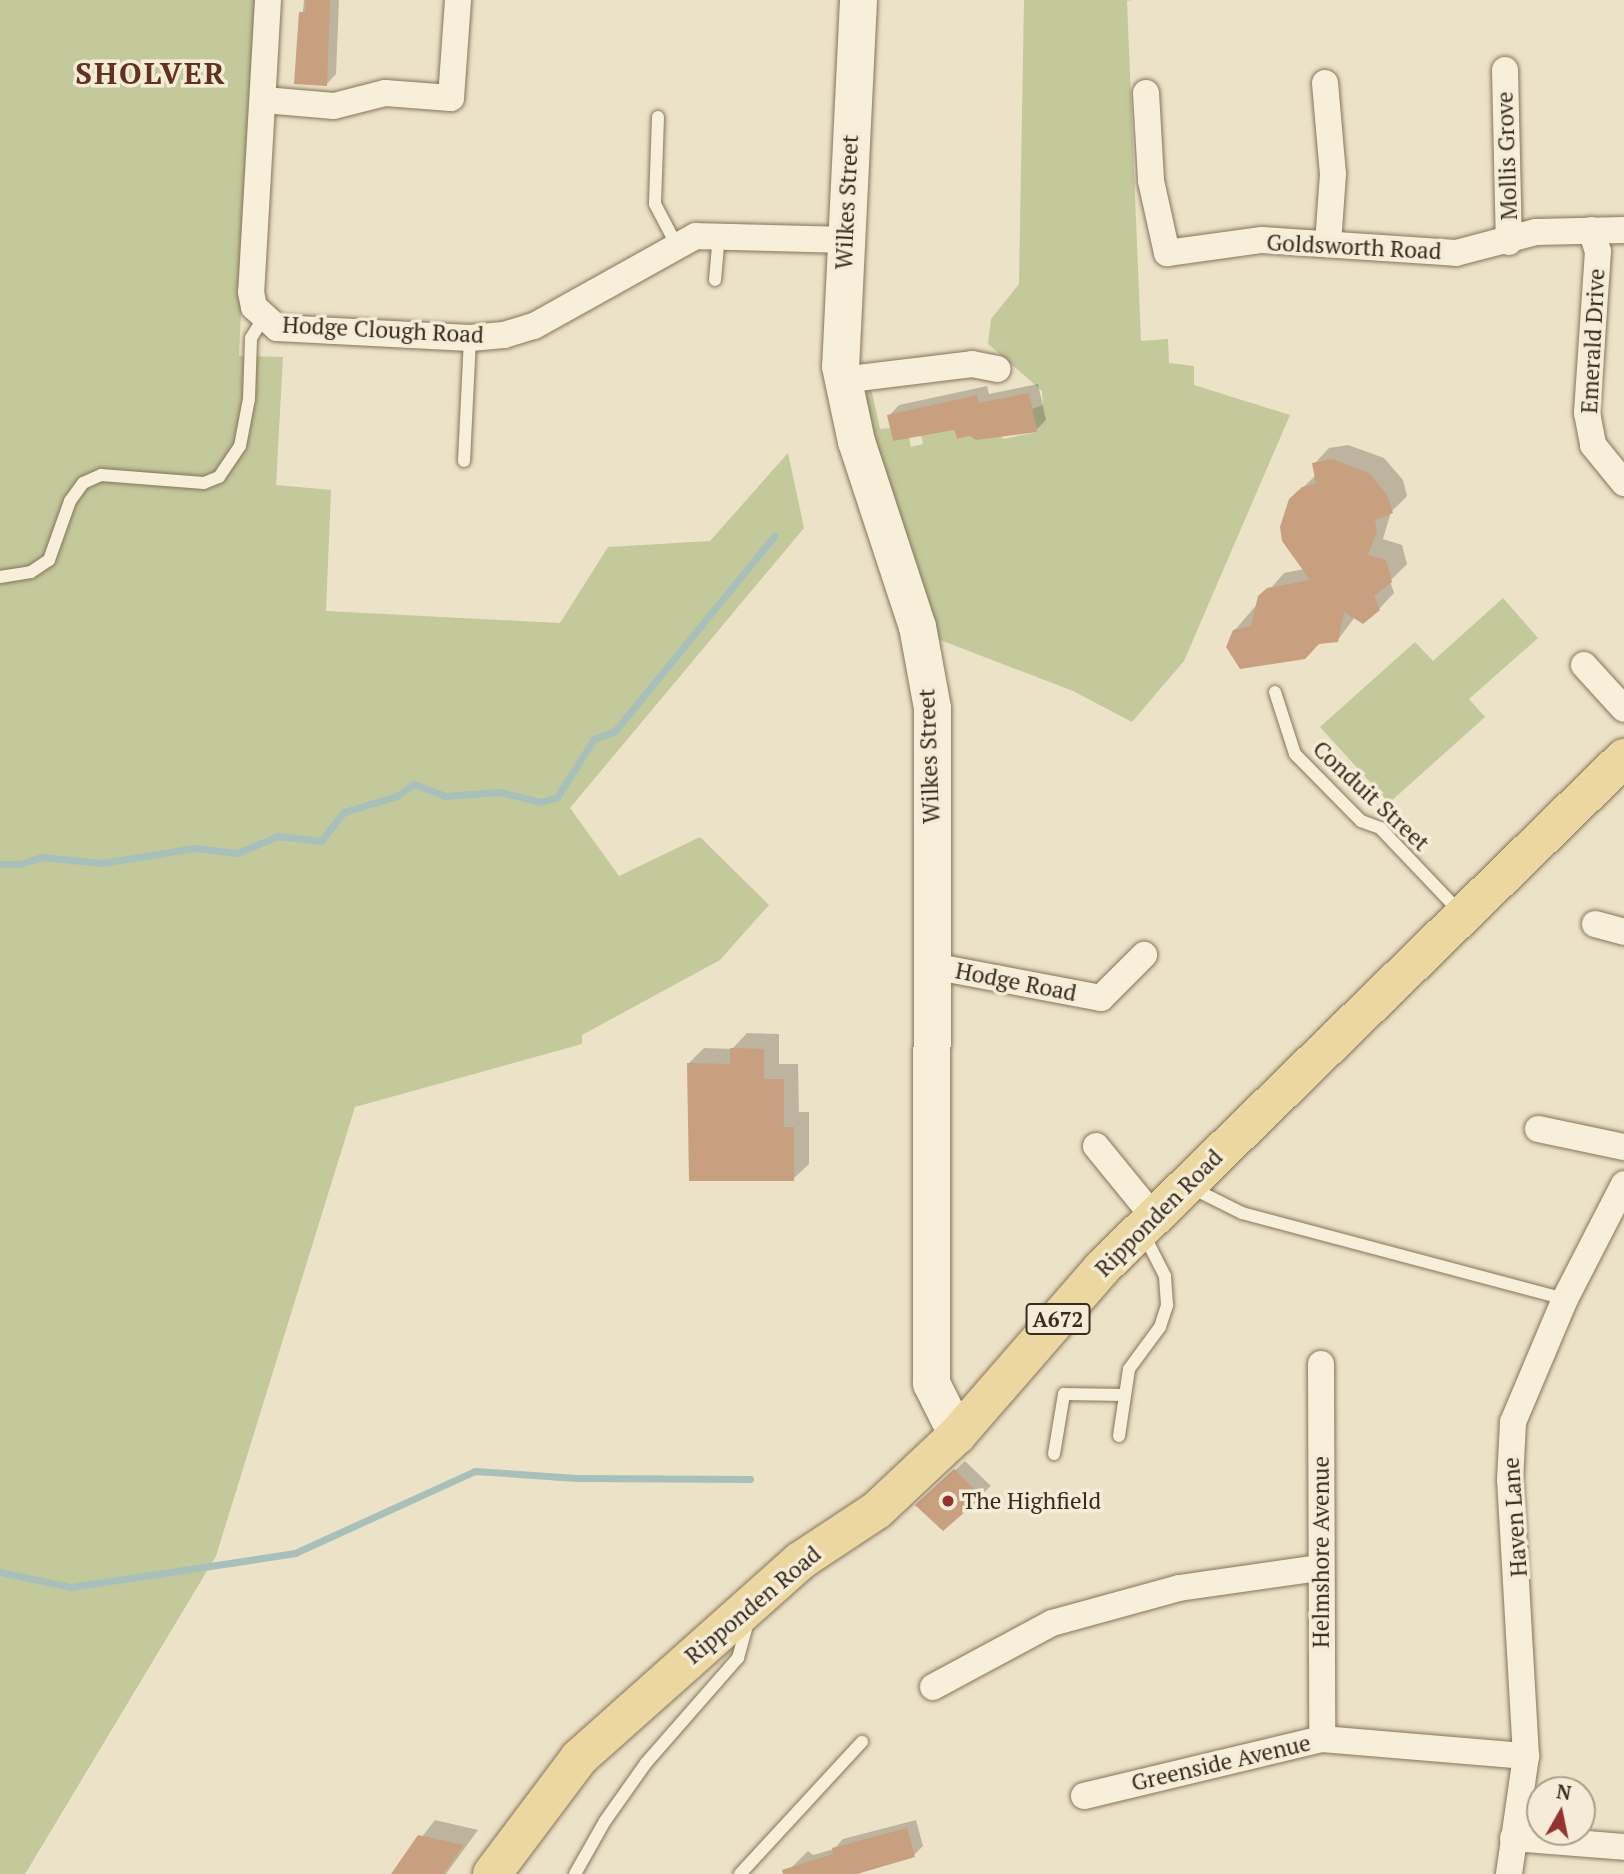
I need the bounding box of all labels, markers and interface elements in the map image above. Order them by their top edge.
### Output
district label: SHOLVER [76,55,226,91]
street label: Mollis Grove [1491,91,1523,221]
street label: Wilkes Street [830,134,864,270]
street label: Goldsworth Road [1266,229,1442,265]
street label: Emerald Drive [1575,268,1611,414]
street label: Hodge Clough Road [282,311,484,349]
street label: Wilkes Street [913,688,945,824]
street label: Conduit Street [1307,735,1435,857]
street label: Hodge Road [953,957,1079,1007]
street label: Ripponden Road [1090,1144,1228,1282]
road number: A672 [1025,1302,1091,1336]
street label: Helmshore Avenue [1307,1456,1335,1648]
street label: Haven Lane [1497,1456,1533,1578]
place label: The Highfield [962,1487,1101,1515]
marker: The Highfield [940,1493,956,1509]
street label: Ripponden Road [679,1540,827,1670]
street label: Greenside Avenue [1128,1729,1314,1797]
north arrow [1526,1776,1596,1846]
text: N [1555,1778,1573,1805]

